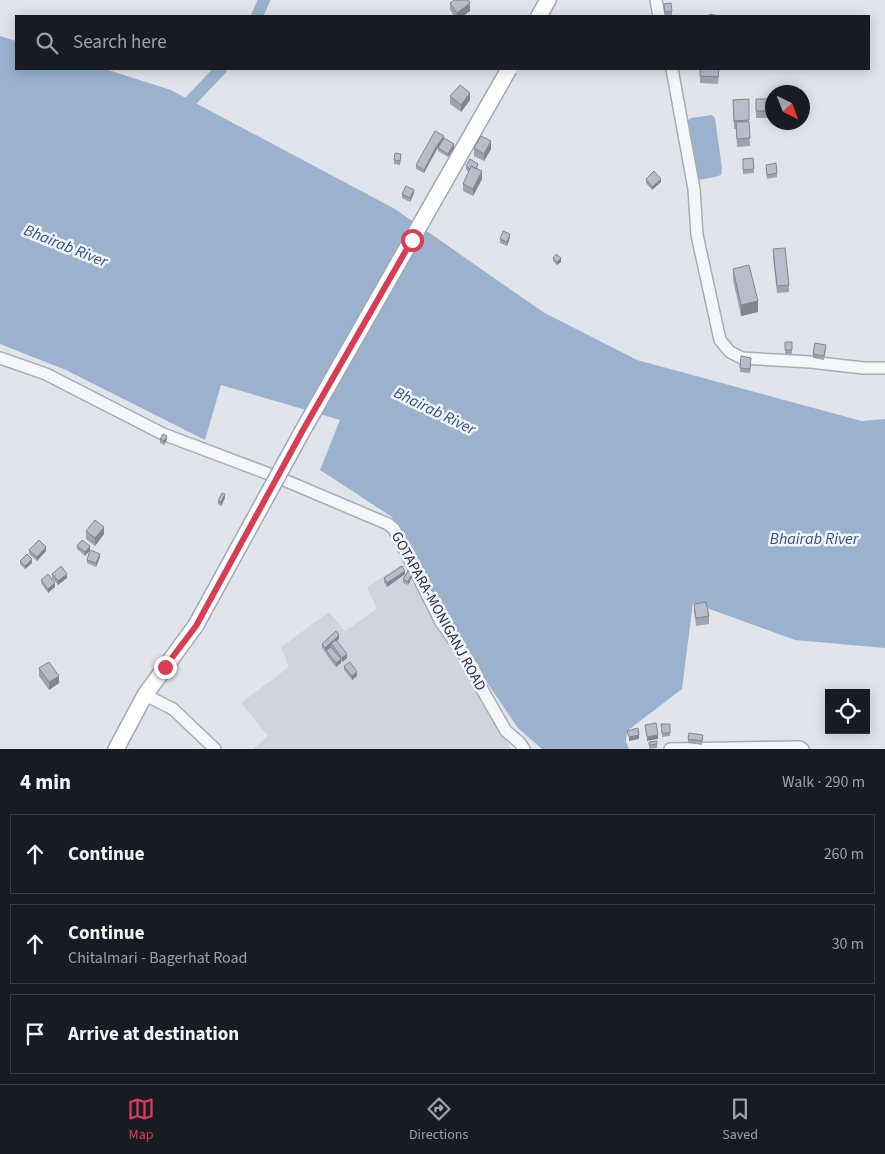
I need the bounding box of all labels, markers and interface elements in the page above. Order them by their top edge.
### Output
search box [15,15,870,70]
icon: search [33,29,61,57]
text: Search here [73,29,167,56]
north arrow [765,85,810,130]
water label: Bhairab River [21,219,112,273]
route start [401,229,424,252]
water label: Bhairab River [390,382,481,441]
street label: GOTAPARA-MONIGANJ ROAD [386,528,491,695]
water label: Bhairab River [770,528,860,550]
route end [154,656,177,679]
map controls [825,689,870,734]
button: locate [825,689,870,734]
text: 4 min [20,767,71,797]
text: Walk · 290 m [782,771,865,793]
icon: ahead [21,840,49,868]
text: Continue [68,841,145,868]
text: 260 m [824,843,864,865]
text: Continue [68,920,145,947]
icon: ahead [21,930,49,958]
text: 30 m [832,933,864,955]
text: Chitalmari - Bagerhat Road [68,947,247,969]
icon: arrive [21,1020,49,1048]
text: Arrive at destination [68,1021,239,1048]
tab: Map [127,1095,155,1145]
tab: Directions [409,1095,468,1145]
tab: Saved [722,1095,758,1145]

